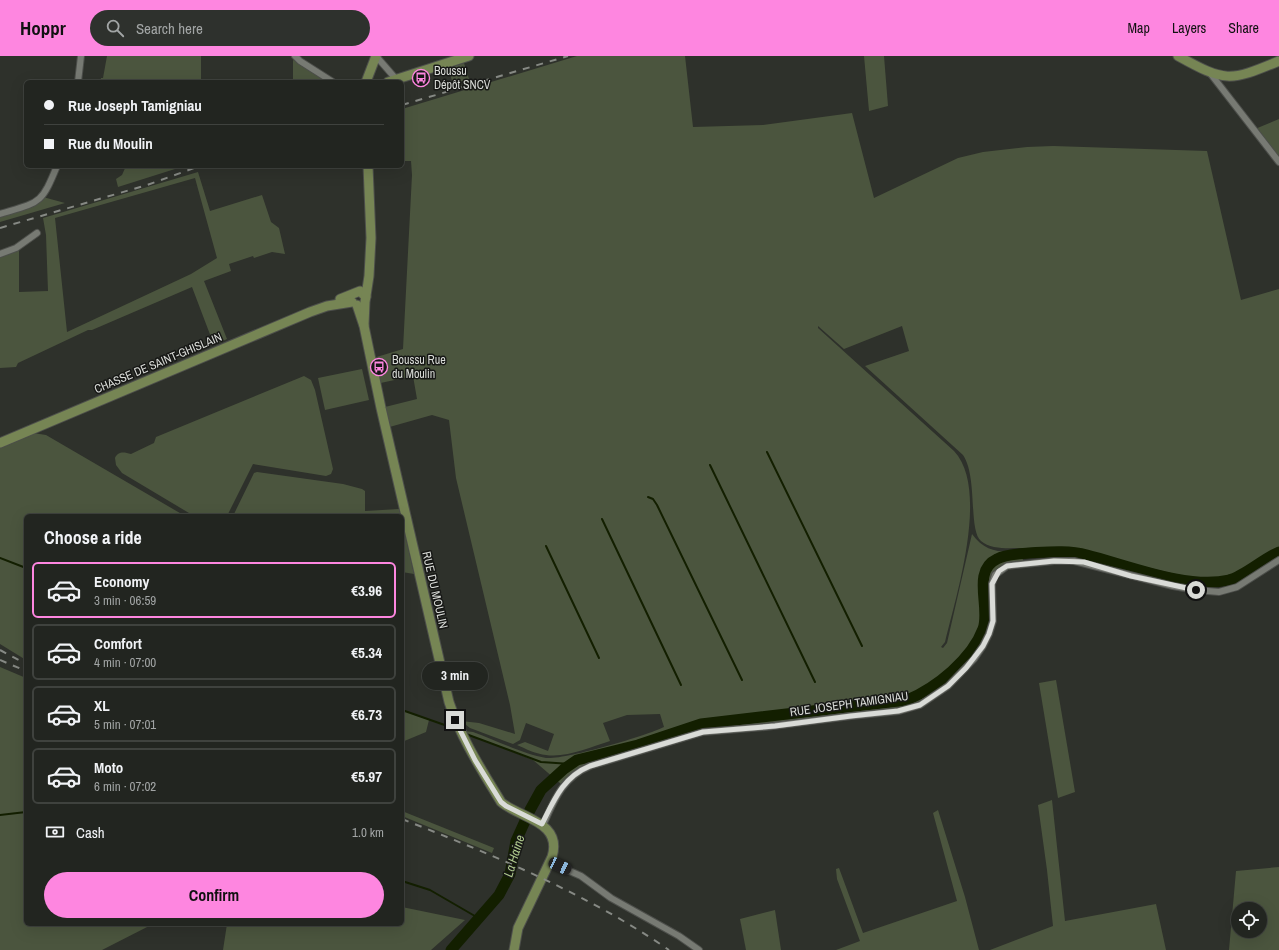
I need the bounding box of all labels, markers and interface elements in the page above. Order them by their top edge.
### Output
search box [90,10,370,46]
text: Hoppr [20,15,66,41]
icon: search [104,17,126,39]
text: Search here [136,18,203,39]
text: Map [1128,19,1150,37]
text: Layers [1172,19,1206,37]
text: Share [1228,19,1259,37]
place label: Boussu Dépôt SNCV [434,63,491,93]
bus stop icon: Boussu Dépôt SNCV [411,68,431,88]
text: Rue Joseph Tamigniau [68,95,202,116]
text: Rue du Moulin [68,133,153,154]
street label: CHASSE DE SAINT-GHISLAIN [92,329,224,397]
place label: Boussu Rue du Moulin [392,352,446,382]
bus stop icon: Boussu Rue du Moulin [369,357,389,377]
text: Choose a ride [44,525,142,550]
street label: RUE DU MOULIN [418,550,452,630]
text: Economy [94,571,149,592]
icon: car [46,572,82,608]
text: €3.96 [351,580,382,601]
route start [1187,581,1205,599]
text: 3 min · 06:59 [94,592,156,609]
text: Comfort [94,633,142,654]
icon: car [46,634,82,670]
text: €5.34 [351,642,382,663]
text: 4 min · 07:00 [94,654,156,671]
callout: 3 min [422,662,488,690]
text: 3 min [441,667,469,684]
street label: RUE JOSEPH TAMIGNIAU [789,688,909,720]
text: XL [94,695,110,716]
icon: car [46,696,82,732]
text: €6.73 [351,704,382,725]
route end [446,711,464,729]
text: 5 min · 07:01 [94,716,156,733]
text: Moto [94,757,123,778]
icon: car [46,758,82,794]
text: €5.97 [351,766,382,787]
text: 6 min · 07:02 [94,778,156,795]
icon: cash [44,821,66,843]
text: Cash [76,822,105,843]
text: 1.0 km [352,824,384,841]
water label: La Haine [500,833,528,879]
car [547,855,573,877]
button: Confirm [44,872,384,918]
map controls [1231,902,1267,938]
button: locate [1231,902,1267,938]

